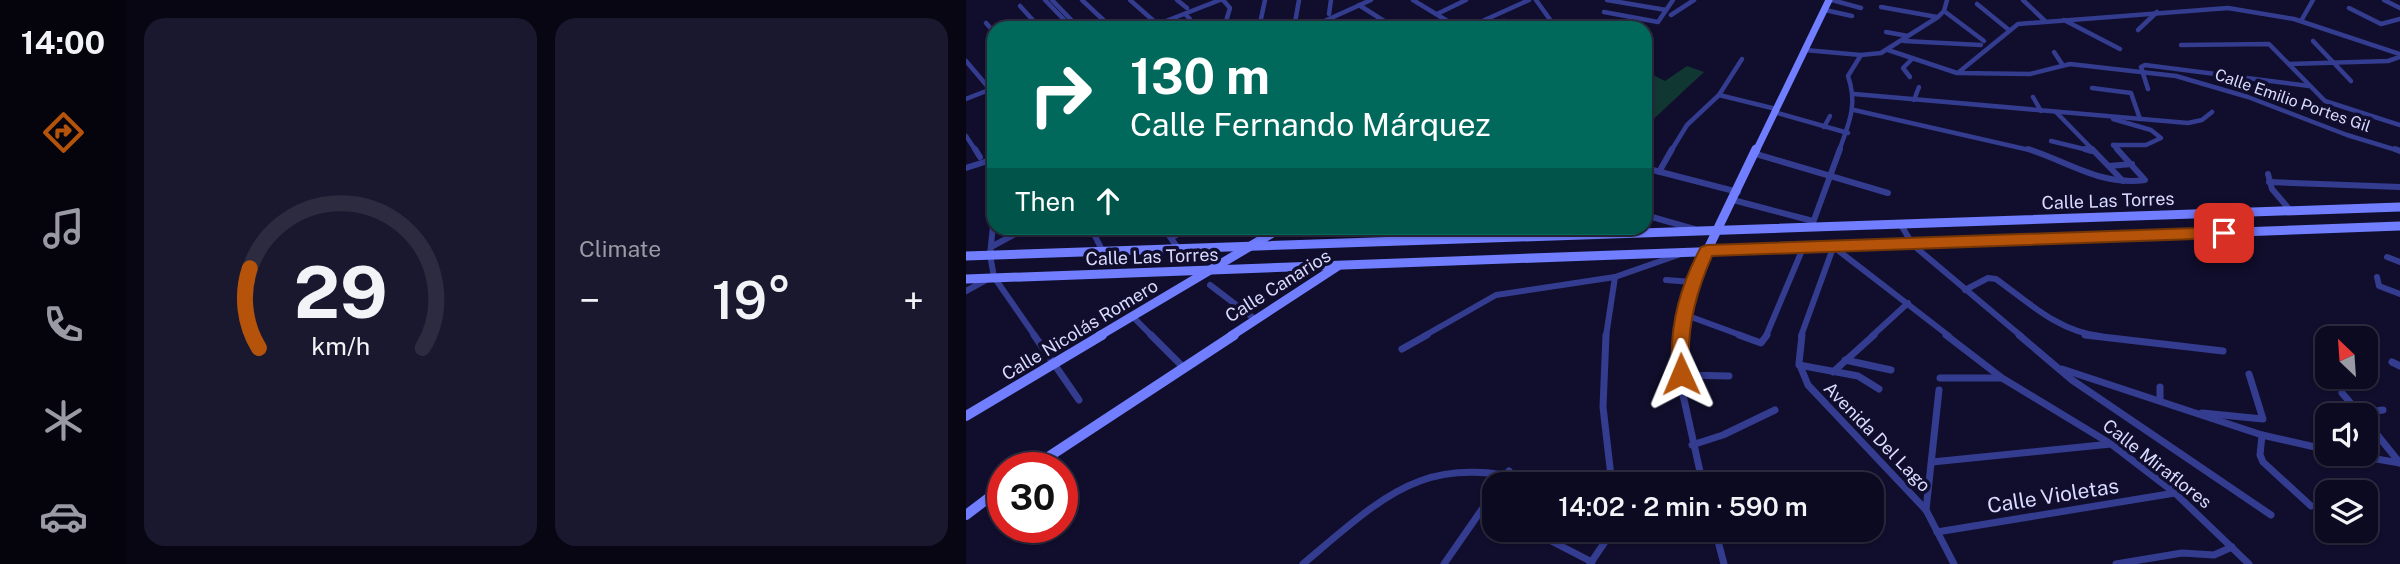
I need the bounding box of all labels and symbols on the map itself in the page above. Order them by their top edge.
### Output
street label: Calle Emilio Portes Gil [2212,65,2373,136]
street label: Calle Las Torres [2041,188,2175,213]
pin [2194,203,2254,263]
street label: Calle Las Torres [1085,244,1219,269]
street label: Calle Canarios [1221,245,1334,326]
street label: Calle Nicolás Romero [998,275,1162,384]
north arrow [2315,326,2378,388]
position arrow [1644,337,1718,411]
street label: Avenida Del Lago [1820,377,1935,496]
street label: Calle Miraflores [2099,415,2216,513]
speed limit sign: 30 [987,452,1078,543]
street label: Calle Violetas [1985,473,2120,518]

